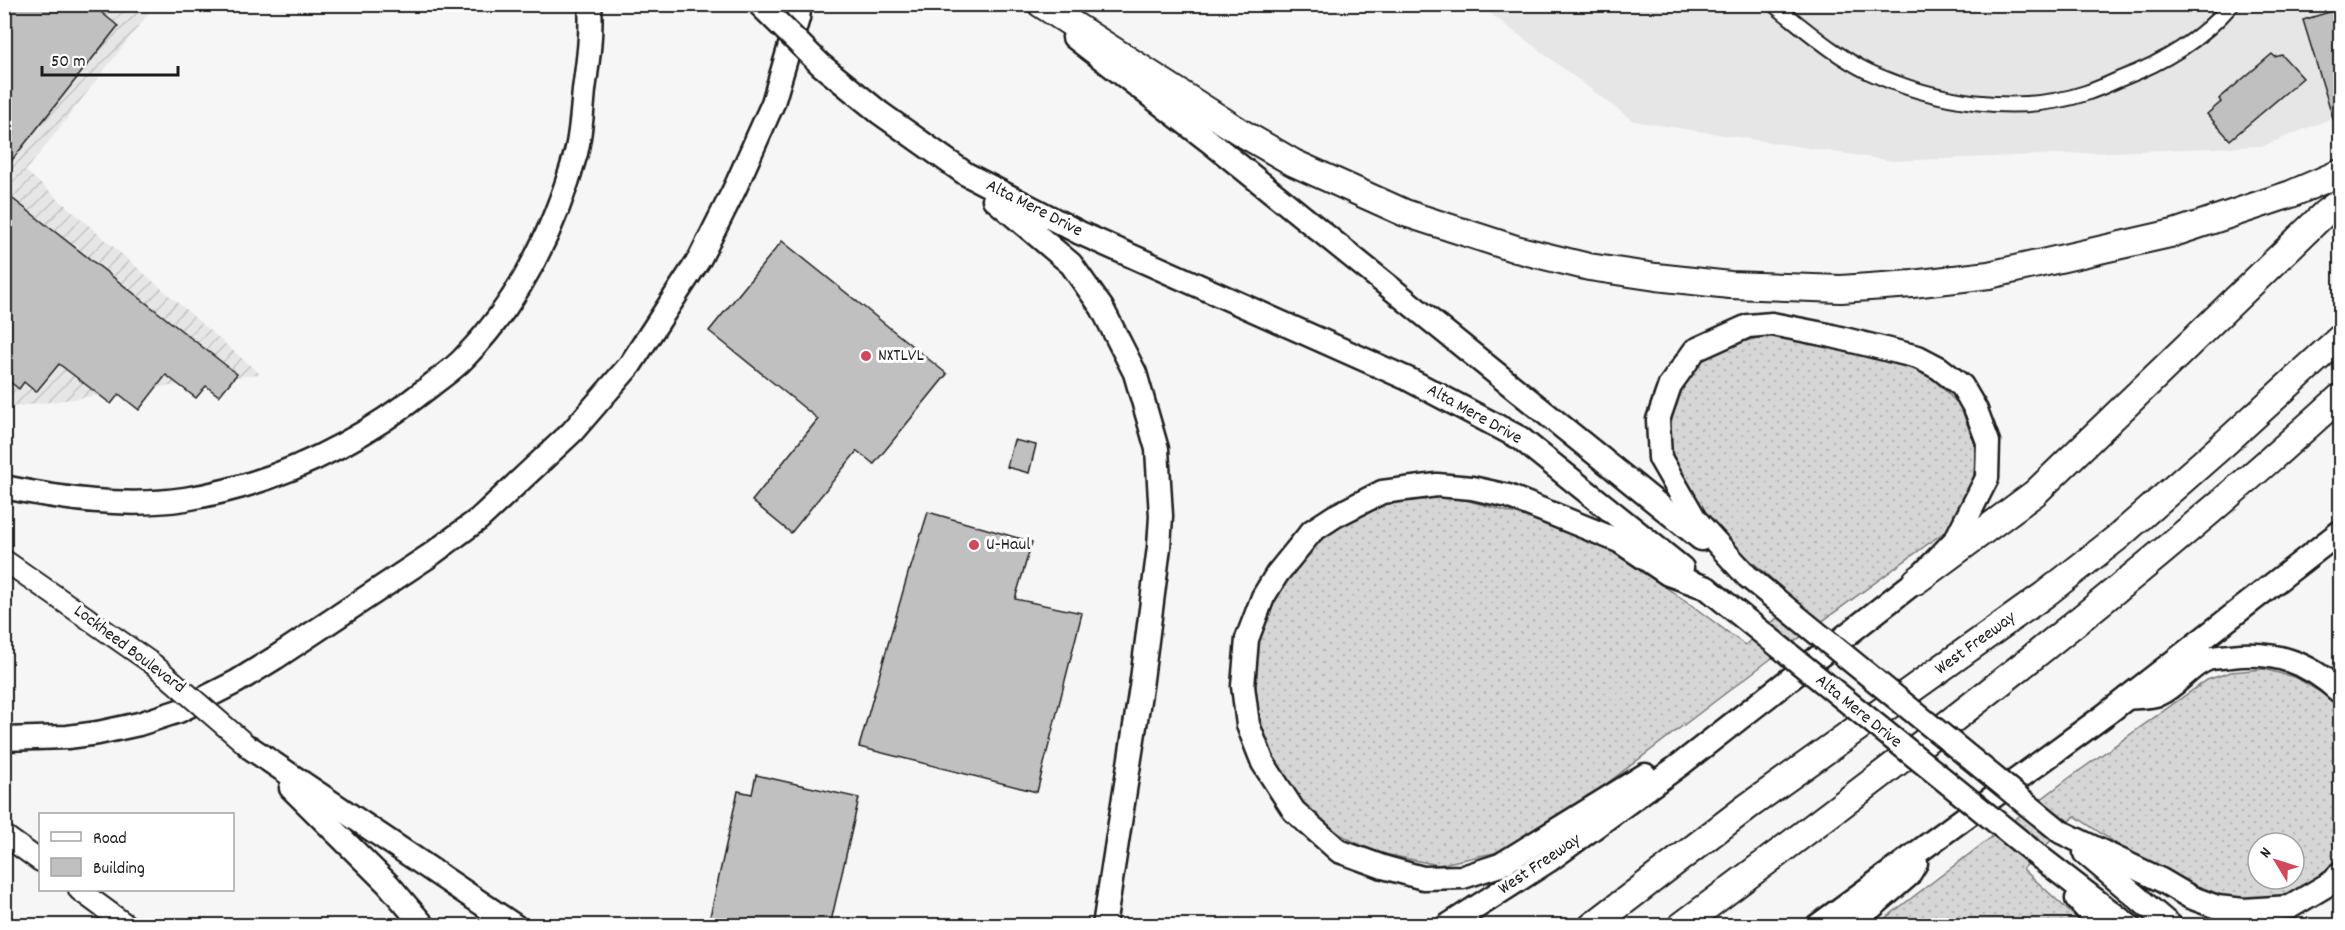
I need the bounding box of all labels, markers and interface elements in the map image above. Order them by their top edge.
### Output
scale bar [42,39,178,77]
text: 50 m [51,50,86,75]
street label: Alta Mere Drive [981,174,1087,244]
place label: NXTLVL [878,344,924,369]
marker: NXTLVL [859,349,873,363]
street label: Alta Mere Drive [1422,379,1526,451]
place label: U-Haul [986,533,1031,558]
marker: U-Haul [967,538,981,552]
street label: Lockheed Boulevard [68,600,190,700]
street label: West Freeway [1930,606,2022,682]
street label: Alta Mere Drive [1809,669,1907,755]
legend [39,813,234,891]
text: Road [93,827,127,852]
street label: West Freeway [1494,828,1587,902]
north arrow [2246,831,2306,891]
text: N [2255,843,2278,863]
text: Building [93,857,145,882]

